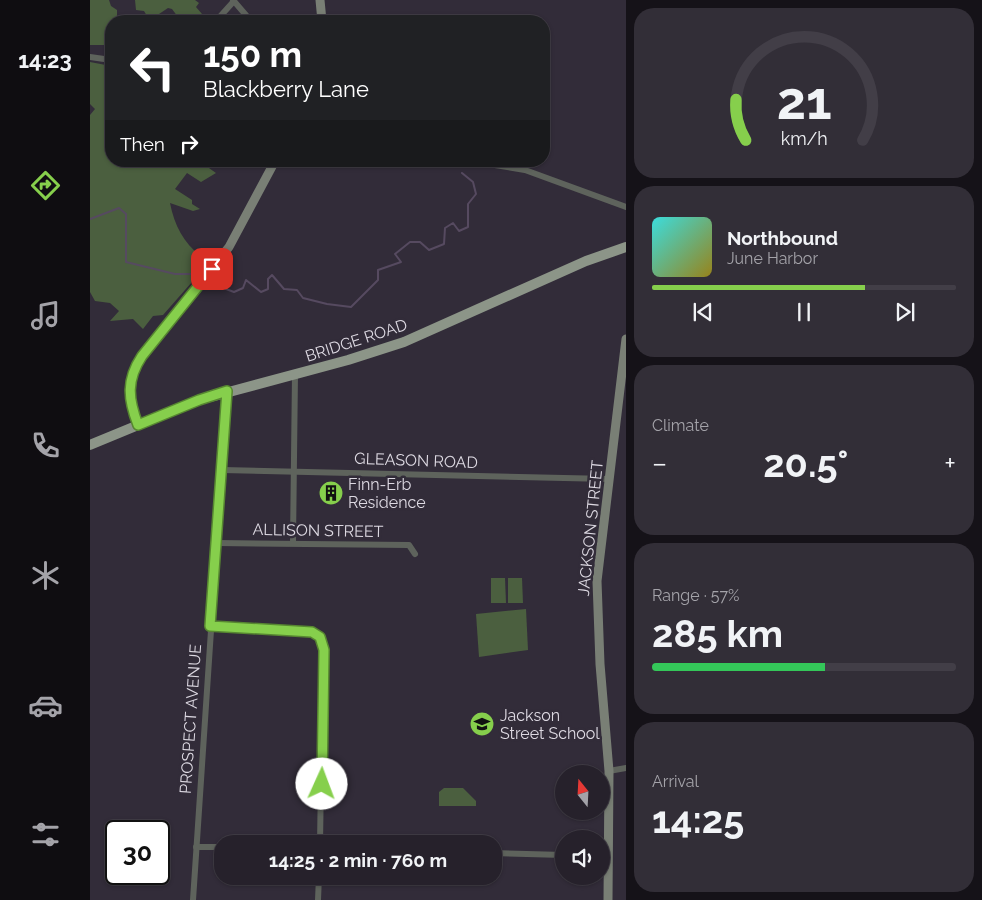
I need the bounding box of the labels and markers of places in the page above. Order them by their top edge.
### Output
pin [191,248,233,290]
place label: Finn-Erb Residence [348,475,426,512]
building icon: Finn-Erb Residence [318,480,344,506]
place label: Jackson Street School [500,706,600,743]
school or university icon: Jackson Street School [469,711,495,737]

